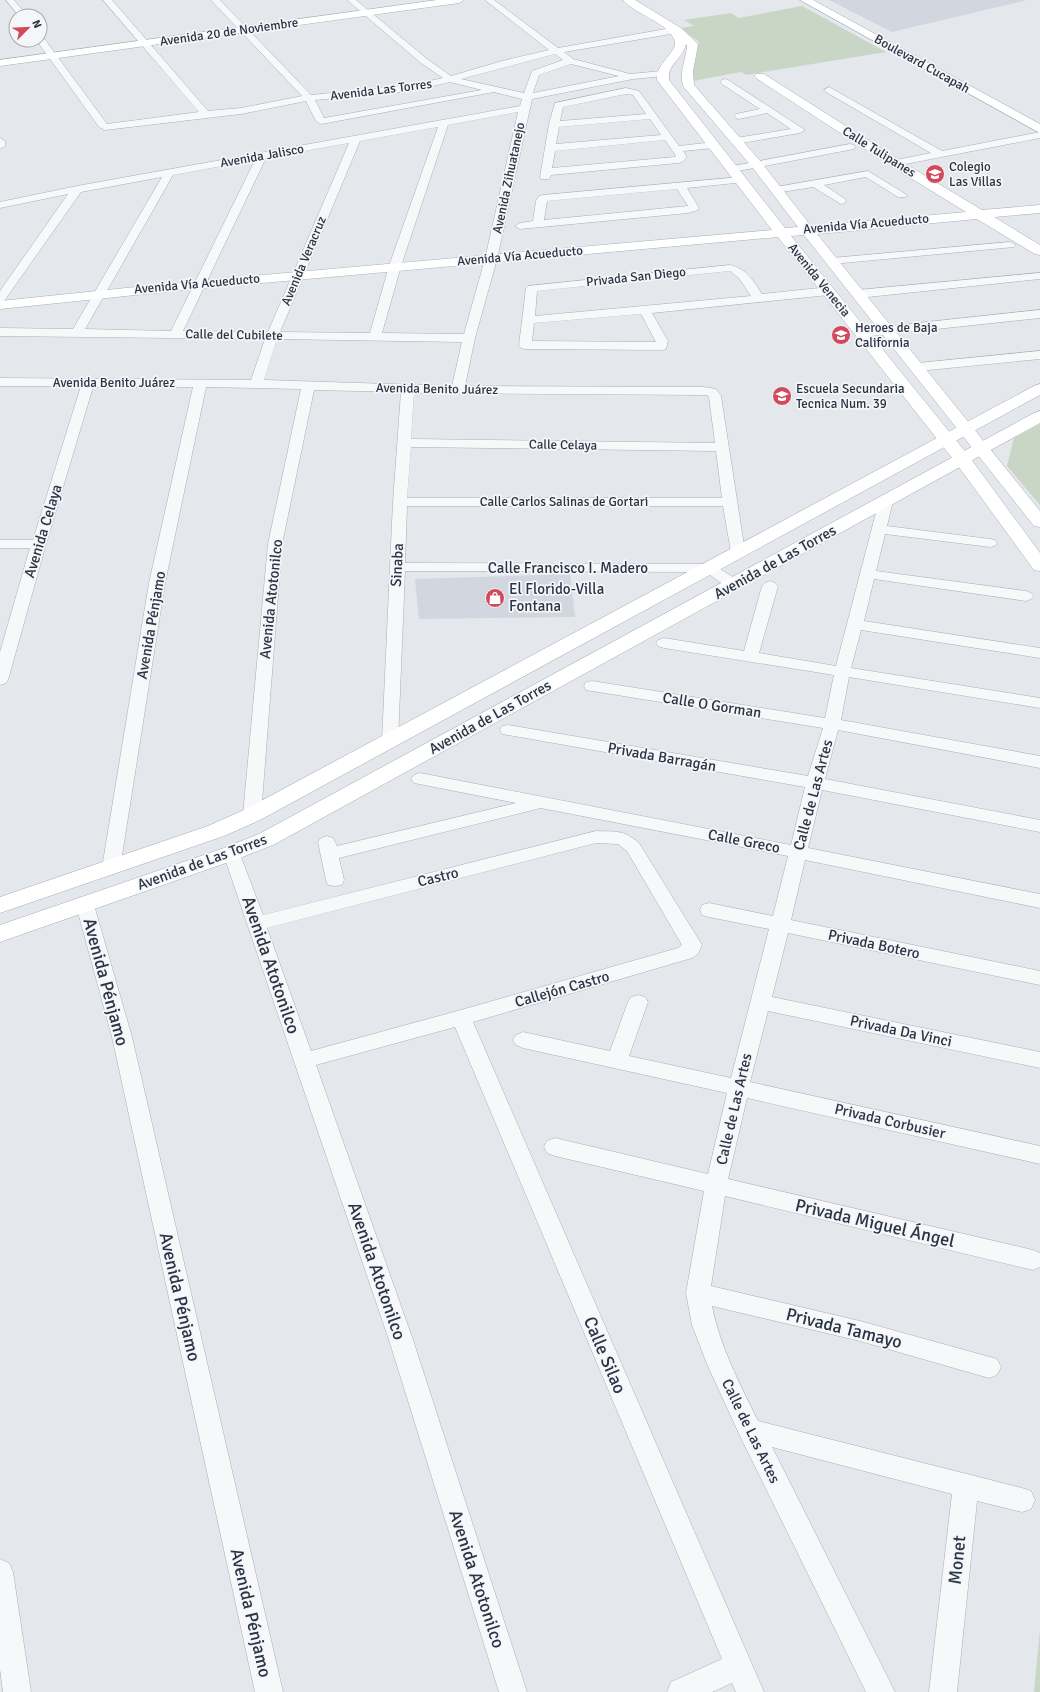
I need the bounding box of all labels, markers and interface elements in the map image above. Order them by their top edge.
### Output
north arrow [8,8,48,48]
street label: Avenida 20 de Noviembre [159,14,299,50]
text: N [29,18,44,30]
street label: Boulevard Cucapah [871,31,973,97]
street label: Avenida Las Torres [329,76,433,104]
street label: Avenida Zihuatanejo [489,121,529,235]
street label: Calle Tulipanes [839,123,919,181]
street label: Avenida Jalisco [219,141,305,171]
place label: Colegio Las Villas [949,159,1002,190]
school or university icon: Colegio Las Villas [924,163,946,185]
street label: Avenida Vía Acueducto [802,211,930,237]
street label: Avenida Veracruz [278,214,330,308]
street label: Avenida Venecia [784,240,854,320]
street label: Avenida Vía Acueducto [456,243,584,269]
street label: Privada San Diego [585,264,687,290]
street label: Avenida Vía Acueducto [133,271,261,297]
place label: Heroes de Baja California [855,320,938,351]
school or university icon: Heroes de Baja California [830,324,852,346]
street label: Calle del Cubilete [185,326,283,344]
street label: Avenida Benito Juárez [53,375,175,391]
street label: Avenida Benito Juárez [376,380,498,398]
place label: Escuela Secundaria Tecnica Num. 39 [796,381,905,412]
school or university icon: Escuela Secundaria Tecnica Num. 39 [771,385,793,407]
street label: Calle Celaya [529,436,597,454]
street label: Avenida Celaya [20,482,66,580]
street label: Calle Carlos Salinas de Gortari [480,494,648,510]
street label: Avenida de Las Torres [711,521,840,603]
street label: Avenida Atotonilco [256,538,286,660]
street label: Sinaba [387,543,407,587]
street label: Calle Francisco I. Madero [488,559,648,577]
street label: Avenida Pénjamo [133,569,169,680]
place label: El Florido-Villa Fontana [509,580,604,615]
shop icon: El Florido-Villa Fontana [484,587,506,609]
street label: Avenida de Las Torres [426,676,555,758]
street label: Calle O Gorman [661,688,763,722]
street label: Calle de Las Artes [790,737,837,852]
street label: Privada Barragán [606,739,718,775]
street label: Calle Greco [706,825,782,857]
street label: Avenida de Las Torres [135,830,270,894]
street label: Castro [416,863,460,891]
street label: Avenida Atotonilco [237,893,305,1037]
street label: Avenida Pénjamo [78,916,134,1048]
street label: Privada Botero [826,925,922,963]
street label: Callejón Castro [513,967,611,1011]
street label: Privada Da Vinci [848,1011,954,1051]
street label: Calle de Las Artes [712,1051,756,1167]
street label: Privada Corbusier [833,1099,948,1143]
street label: Privada Miguel Ángel [793,1194,957,1252]
street label: Avenida Atotonilco [343,1199,411,1343]
street label: Avenida Pénjamo [155,1231,205,1363]
street label: Privada Tamayo [784,1303,904,1353]
street label: Calle Silao [579,1313,631,1397]
street label: Calle de Las Artes [718,1376,784,1487]
street label: Avenida Atotonilco [444,1507,510,1651]
street label: Monet [943,1534,971,1586]
street label: Avenida Pénjamo [226,1547,276,1679]

